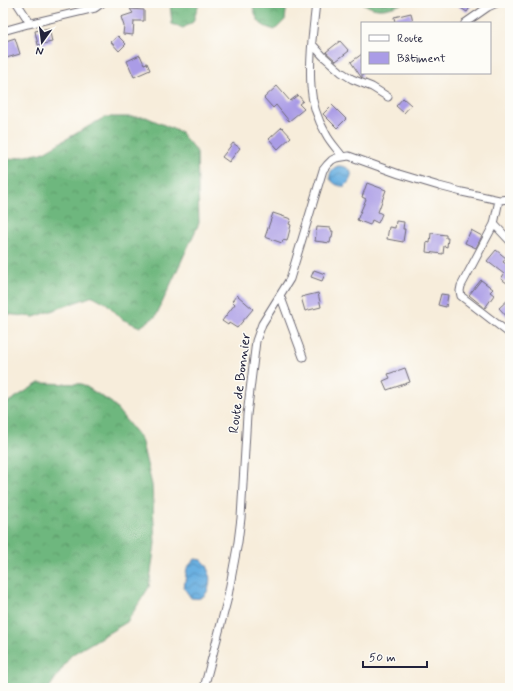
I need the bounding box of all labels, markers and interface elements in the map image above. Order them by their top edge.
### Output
north arrow [22,22,62,62]
legend [361,22,491,74]
text: Route [397,31,423,47]
text: N [35,43,45,58]
text: Bâtiment [397,51,446,67]
street label: Route de Bonnier [225,332,255,434]
scale bar [363,643,427,669]
text: 50 m [369,650,396,666]

